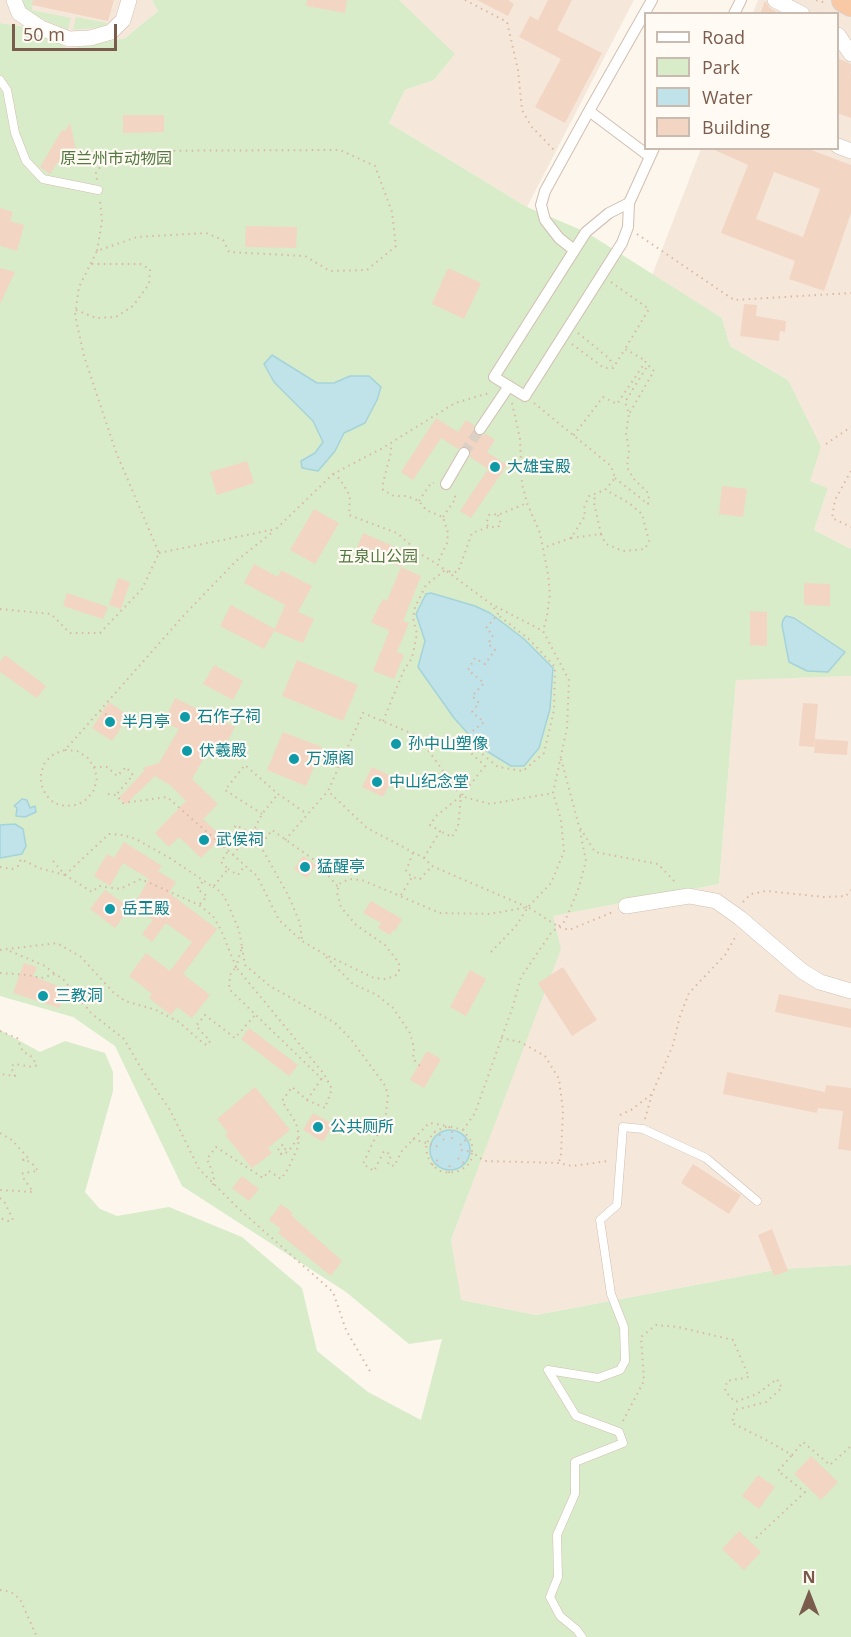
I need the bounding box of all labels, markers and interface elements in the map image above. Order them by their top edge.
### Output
scale bar [15,12,120,50]
legend [644,12,839,150]
text: 50 m [23,22,65,46]
text: Road [702,25,745,49]
text: Park [702,55,740,79]
text: Water [702,85,753,109]
text: Building [702,115,770,139]
park label: 原兰州市动物园 [60,149,172,169]
place label: 大雄宝殿 [507,457,571,477]
marker: 大雄宝殿 [488,460,502,474]
park label: 五泉山公园 [338,547,418,567]
place label: 石作子祠 [197,707,261,727]
marker: 石作子祠 [178,710,192,724]
place label: 半月亭 [122,712,170,732]
marker: 半月亭 [103,715,117,729]
place label: 孙中山塑像 [408,734,488,754]
marker: 孙中山塑像 [389,737,403,751]
place label: 伏羲殿 [199,741,247,761]
marker: 伏羲殿 [180,744,194,758]
place label: 万源阁 [306,749,354,769]
marker: 万源阁 [287,752,301,766]
place label: 中山纪念堂 [389,772,469,792]
marker: 中山纪念堂 [370,775,384,789]
place label: 武侯祠 [216,830,264,850]
marker: 武侯祠 [197,833,211,847]
place label: 猛醒亭 [317,857,365,877]
marker: 猛醒亭 [298,860,312,874]
place label: 岳王殿 [122,899,170,919]
marker: 岳王殿 [103,902,117,916]
place label: 三教洞 [55,986,103,1006]
marker: 三教洞 [36,989,50,1003]
place label: 公共厕所 [330,1117,394,1137]
marker: 公共厕所 [311,1120,325,1134]
north arrow [779,1565,839,1625]
text: N [802,1566,816,1588]

